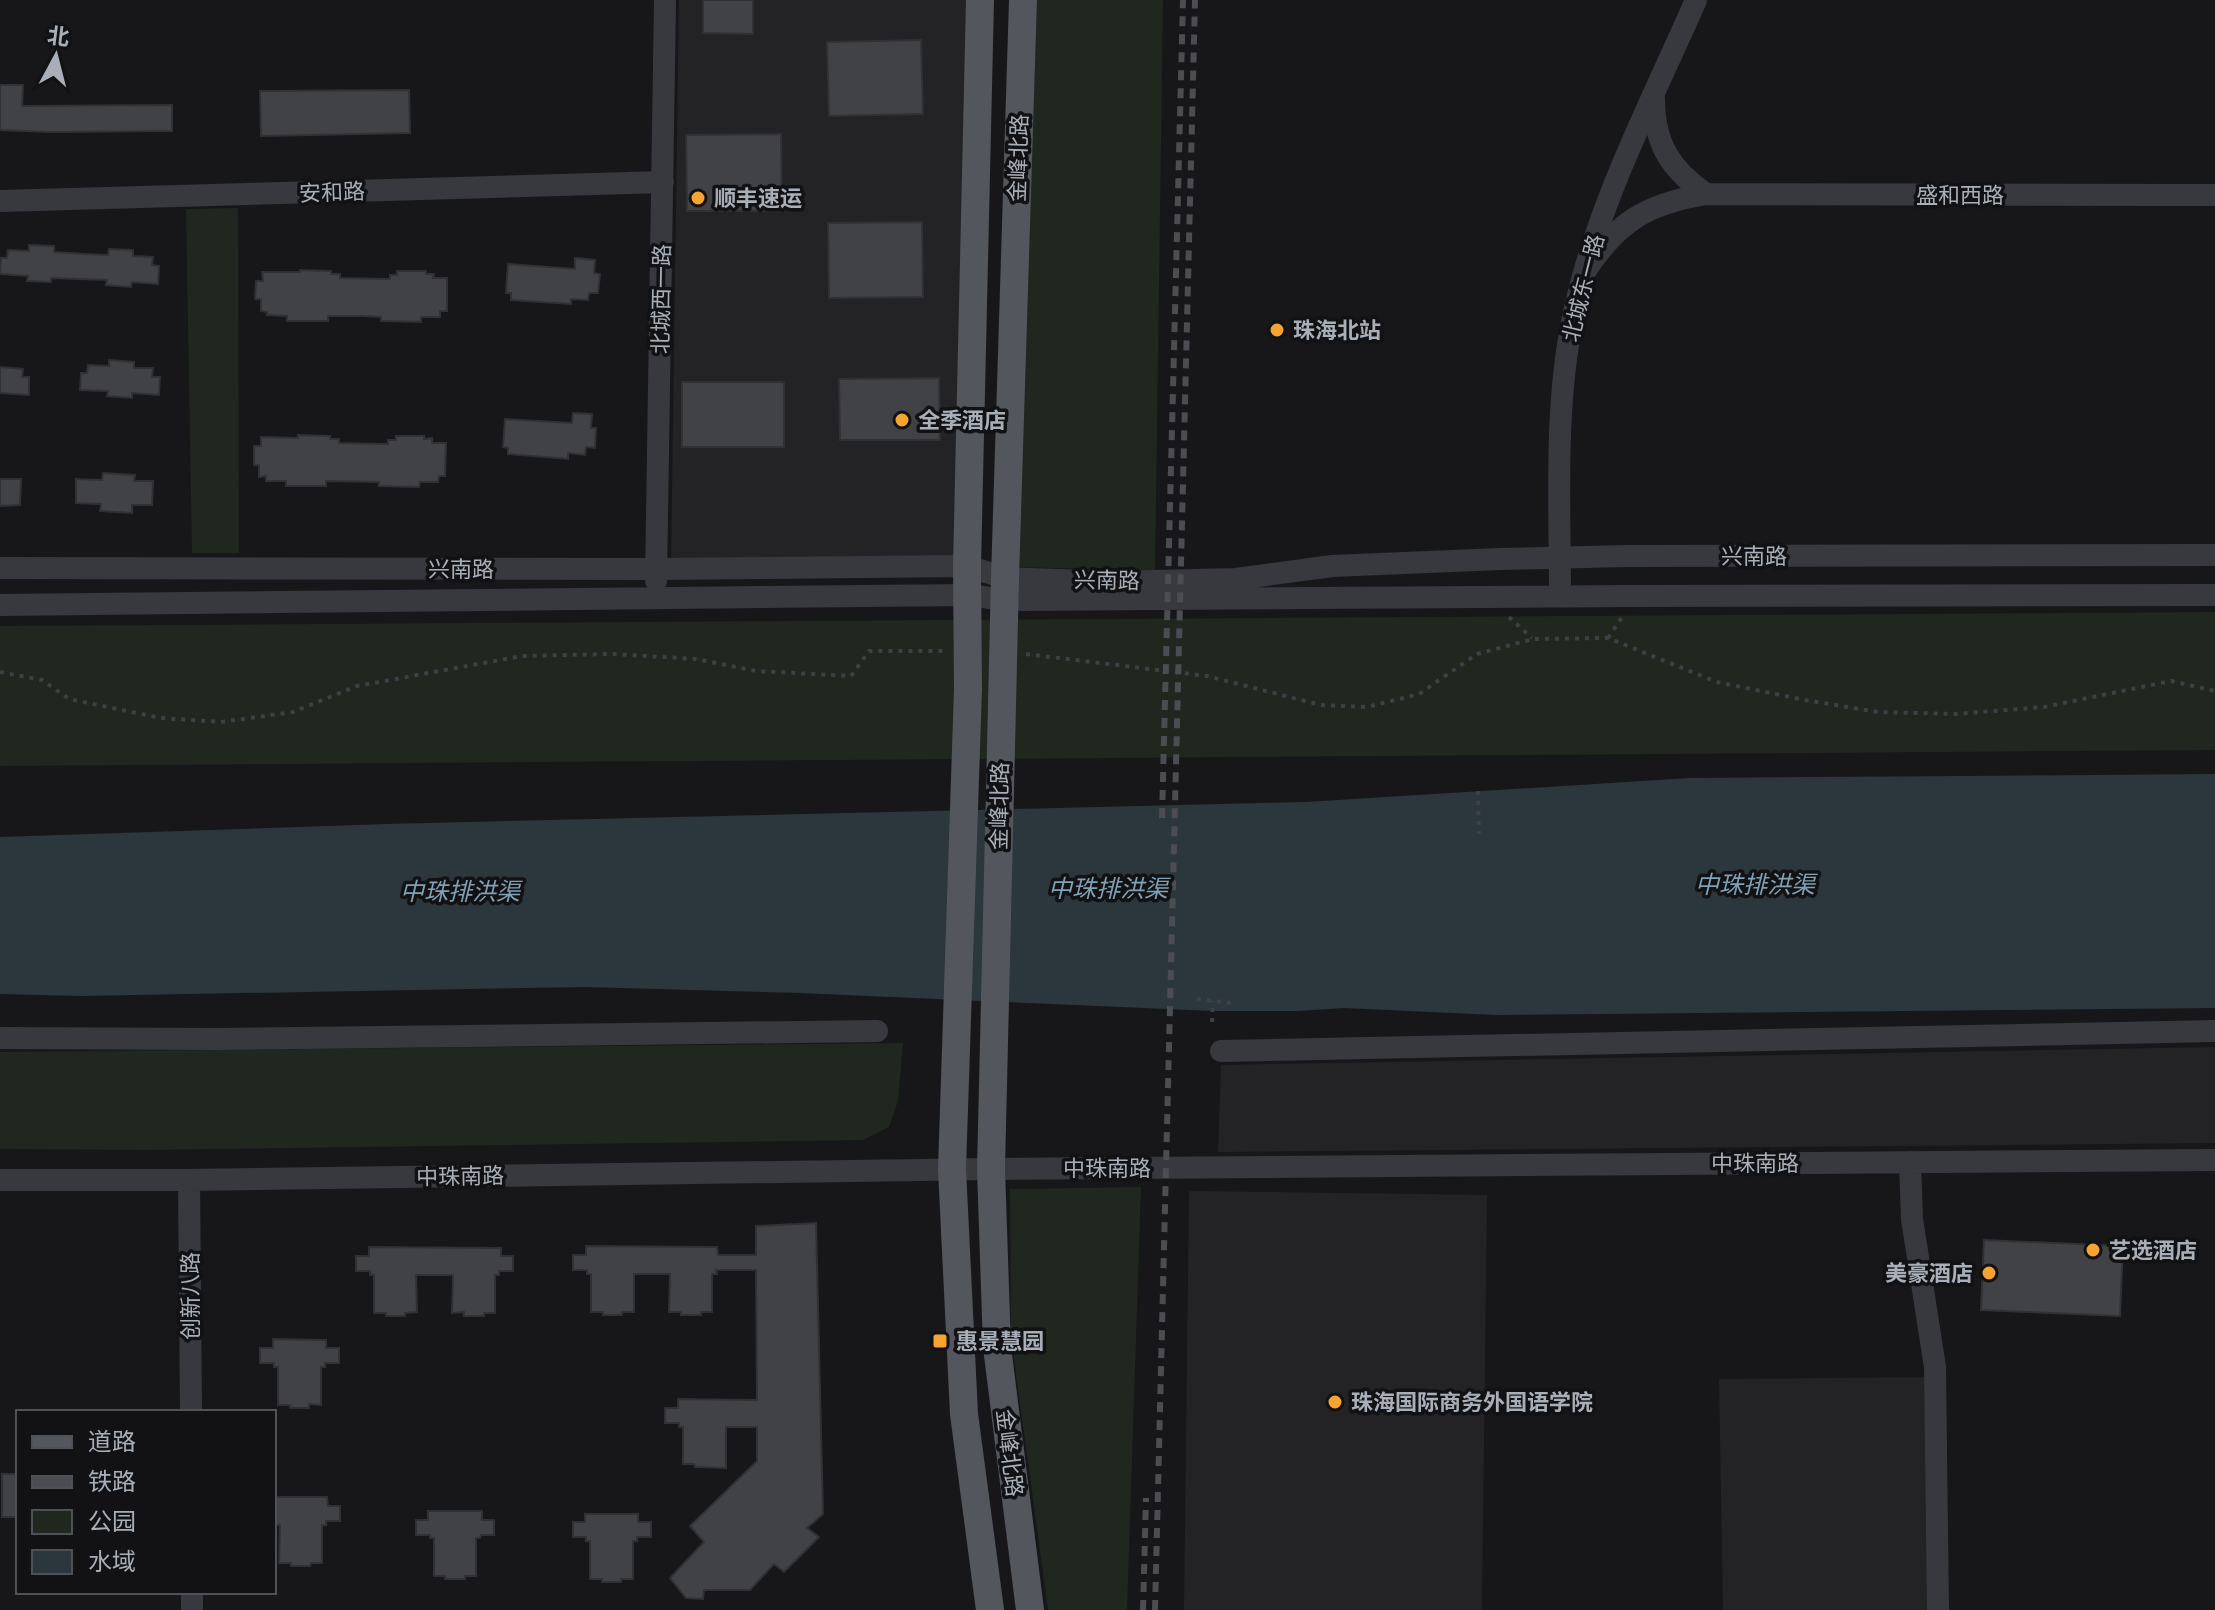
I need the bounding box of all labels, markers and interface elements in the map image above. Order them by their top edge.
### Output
north arrow [16,16,96,96]
text: 北 [46,21,71,51]
street label: 金峰北路 [1002,114,1034,202]
street label: 安和路 [299,177,365,207]
street label: 盛和西路 [1916,181,2004,209]
place label: 顺丰速运 [714,184,802,212]
marker: 顺丰速运 [689,189,707,207]
street label: 北城东一路 [1556,231,1610,345]
street label: 北城西一路 [646,244,676,354]
place label: 珠海北站 [1293,316,1381,344]
marker: 珠海北站 [1268,321,1286,339]
place label: 全季酒店 [918,406,1006,434]
marker: 全季酒店 [893,411,911,429]
street label: 兴南路 [1721,542,1787,570]
street label: 兴南路 [428,555,494,583]
street label: 兴南路 [1074,565,1140,595]
street label: 金峰北路 [984,762,1014,850]
water label: 中珠排洪渠 [1695,869,1818,900]
water label: 中珠排洪渠 [1048,873,1171,904]
water label: 中珠排洪渠 [400,876,523,907]
street label: 中珠南路 [1711,1149,1799,1177]
street label: 中珠南路 [1063,1154,1151,1182]
street label: 中珠南路 [416,1161,504,1191]
place label: 艺选酒店 [2109,1236,2197,1264]
marker: 艺选酒店 [2084,1241,2102,1259]
street label: 创新八路 [176,1252,204,1340]
place label: 美豪酒店 [1885,1259,1973,1287]
marker: 美豪酒店 [1980,1264,1998,1282]
place label: 惠景慧园 [956,1327,1044,1355]
marker: 惠景慧园 [931,1332,949,1350]
place label: 珠海国际商务外国语学院 [1351,1388,1593,1416]
marker: 珠海国际商务外国语学院 [1326,1393,1344,1411]
street label: 金峰北路 [991,1408,1029,1498]
legend [16,1410,276,1594]
text: 道路 [88,1426,136,1457]
text: 铁路 [88,1466,136,1497]
text: 公园 [88,1506,136,1537]
text: 水域 [88,1546,136,1577]

